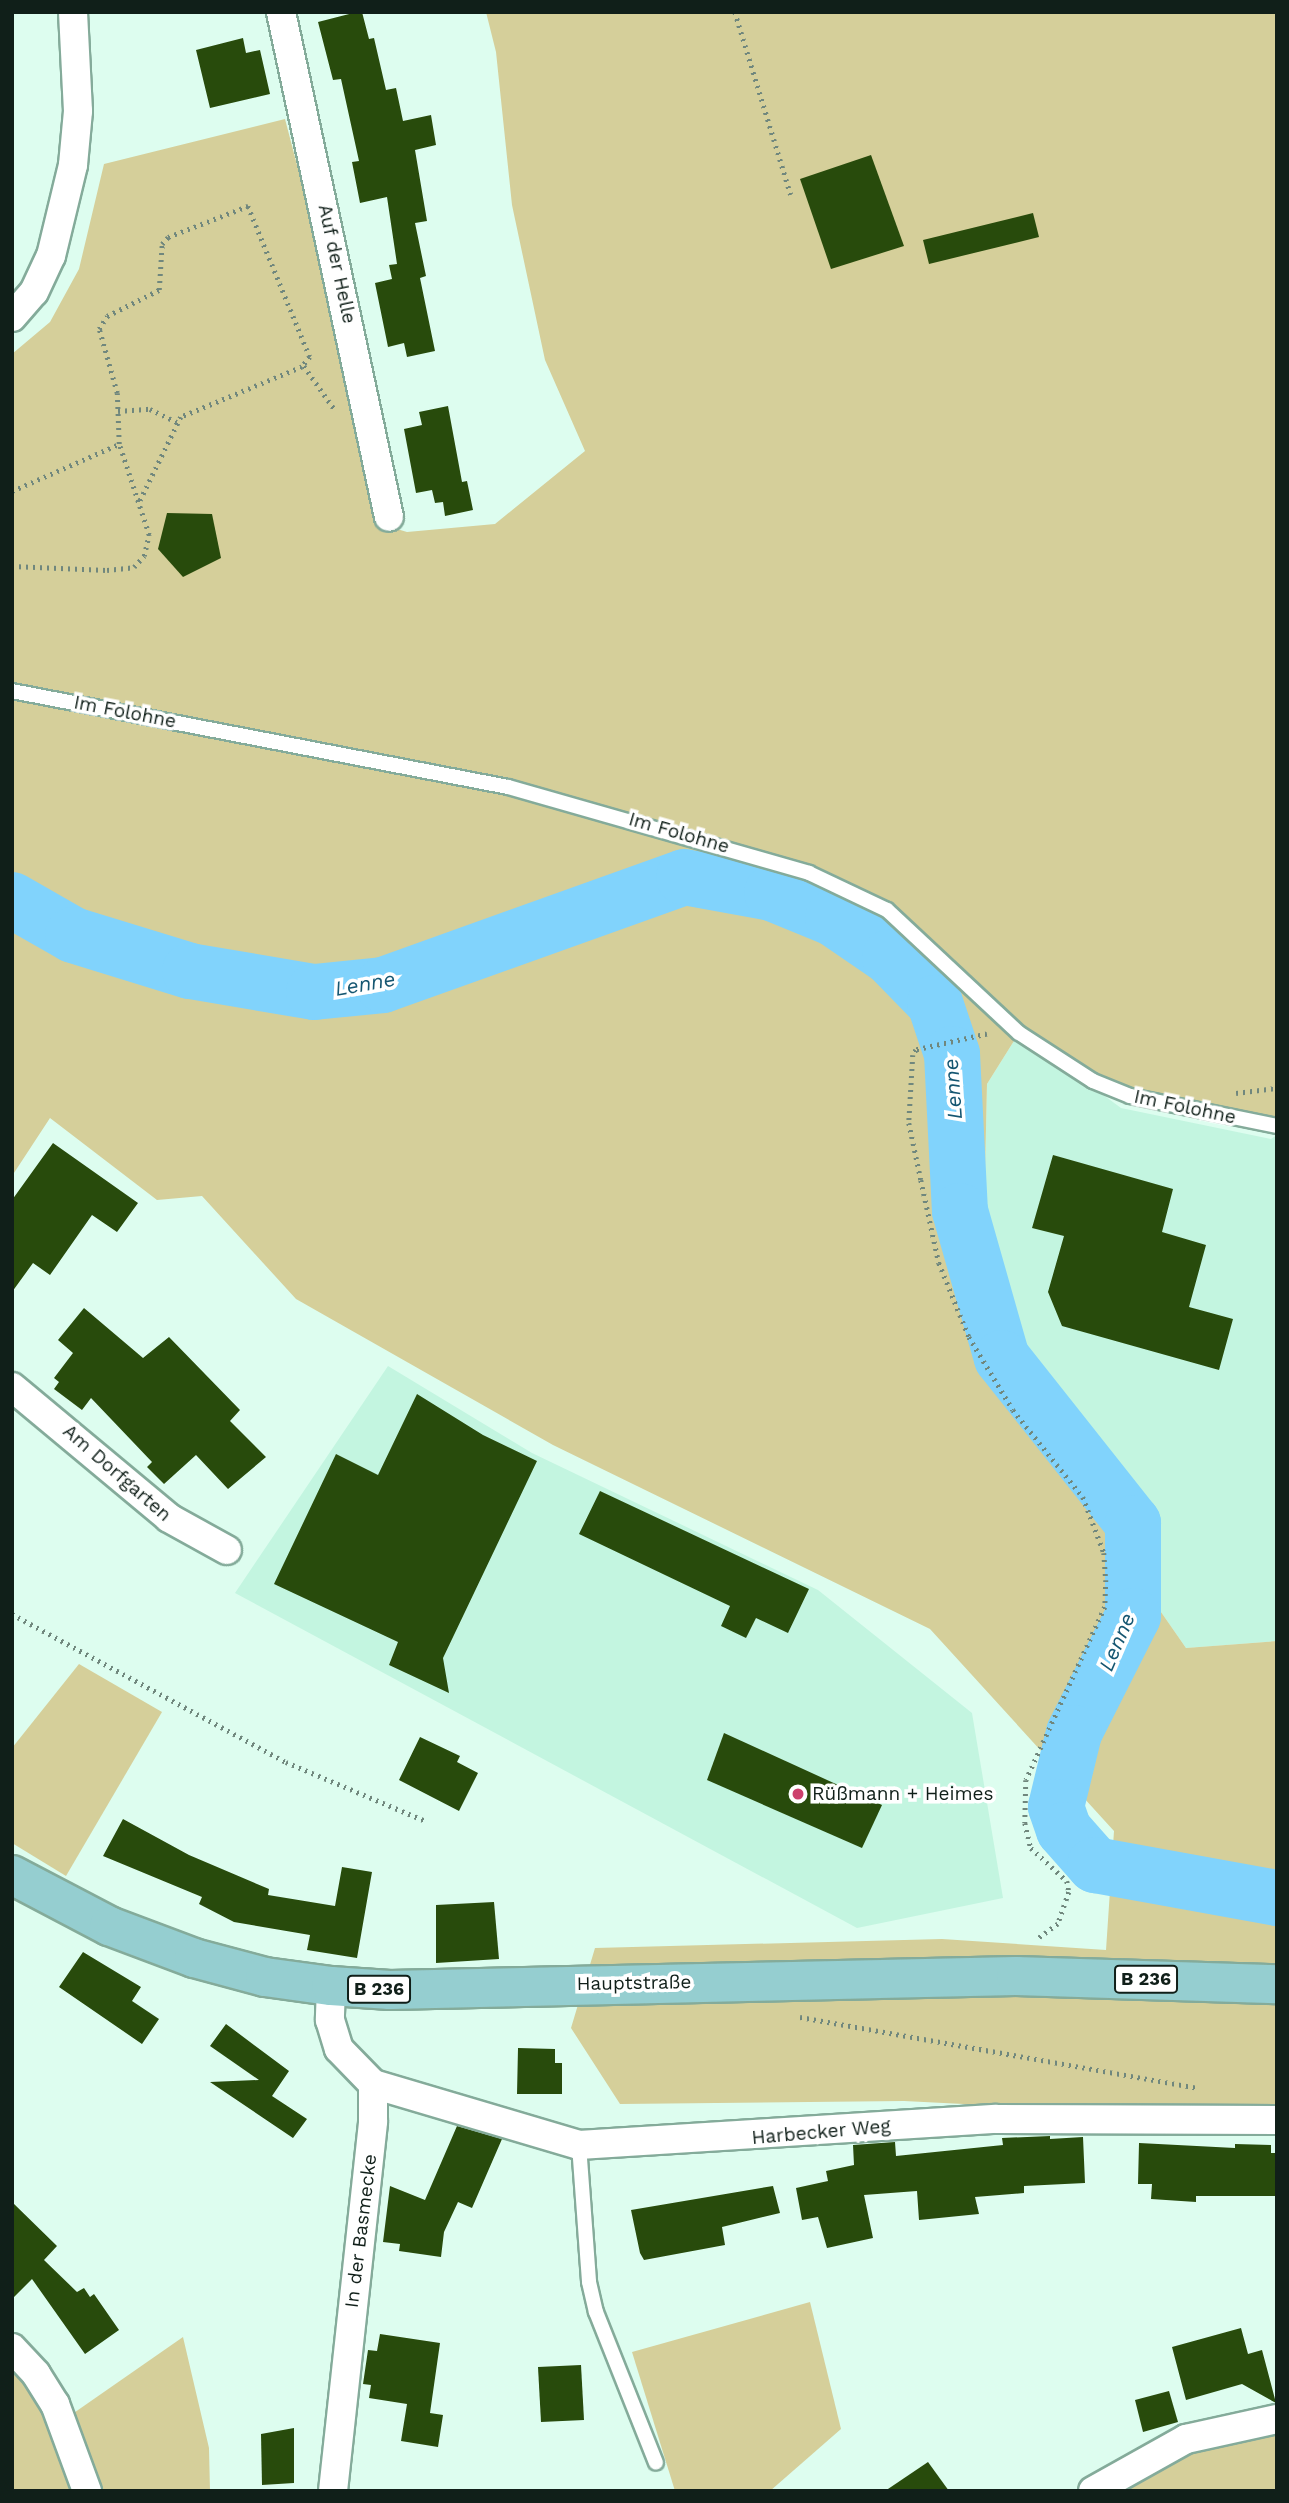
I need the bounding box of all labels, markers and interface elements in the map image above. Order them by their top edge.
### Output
street label: Auf der Helle [313,202,361,326]
street label: Im Folohne [72,691,178,733]
street label: Im Folohne [626,808,732,858]
water label: Lenne [333,966,397,1002]
water label: Lenne [938,1058,968,1120]
street label: Im Folohne [1132,1085,1238,1129]
street label: Am Dorfgarten [58,1420,176,1526]
water label: Lenne [1093,1609,1141,1675]
place label: Rüßmann + Heimes [812,1783,994,1805]
marker: Rüßmann + Heimes [790,1786,806,1802]
road number: B 236 [1113,1965,1179,1994]
street label: Hauptstraße [576,1971,692,1995]
road number: B 236 [346,1975,412,2004]
street label: Harbecker Weg [750,2115,892,2149]
street label: In der Basmecke [340,2153,382,2309]

